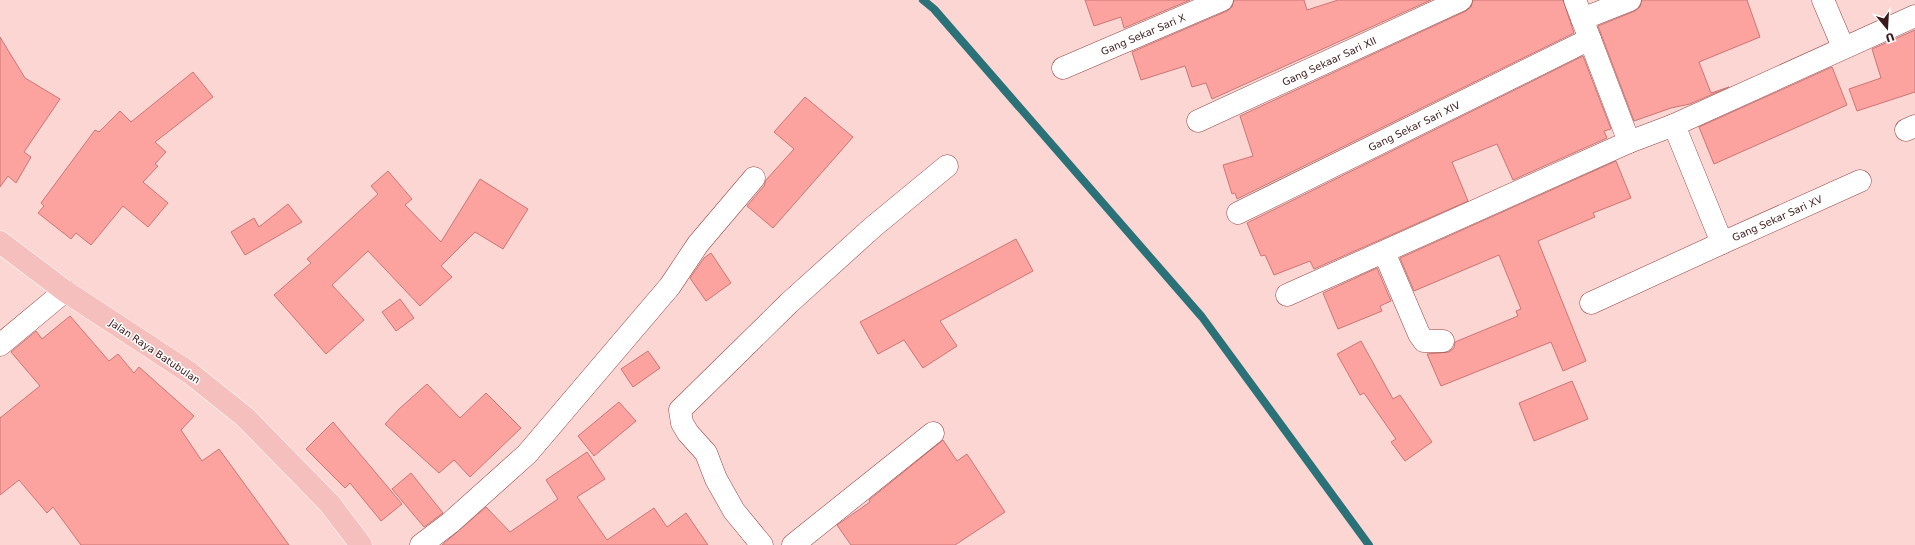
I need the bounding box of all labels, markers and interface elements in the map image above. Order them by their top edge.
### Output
north arrow [1867,8,1907,48]
street label: Gang Sekar Sari X [1099,12,1187,57]
text: U [1884,29,1896,45]
street label: Gang Sekaar Sari XII [1280,35,1378,88]
street label: Gang Sekar Sari XIV [1367,99,1462,153]
street label: Gang Sekar Sari XV [1730,194,1824,243]
street label: Jalan Raya Batubulan [107,316,202,386]

